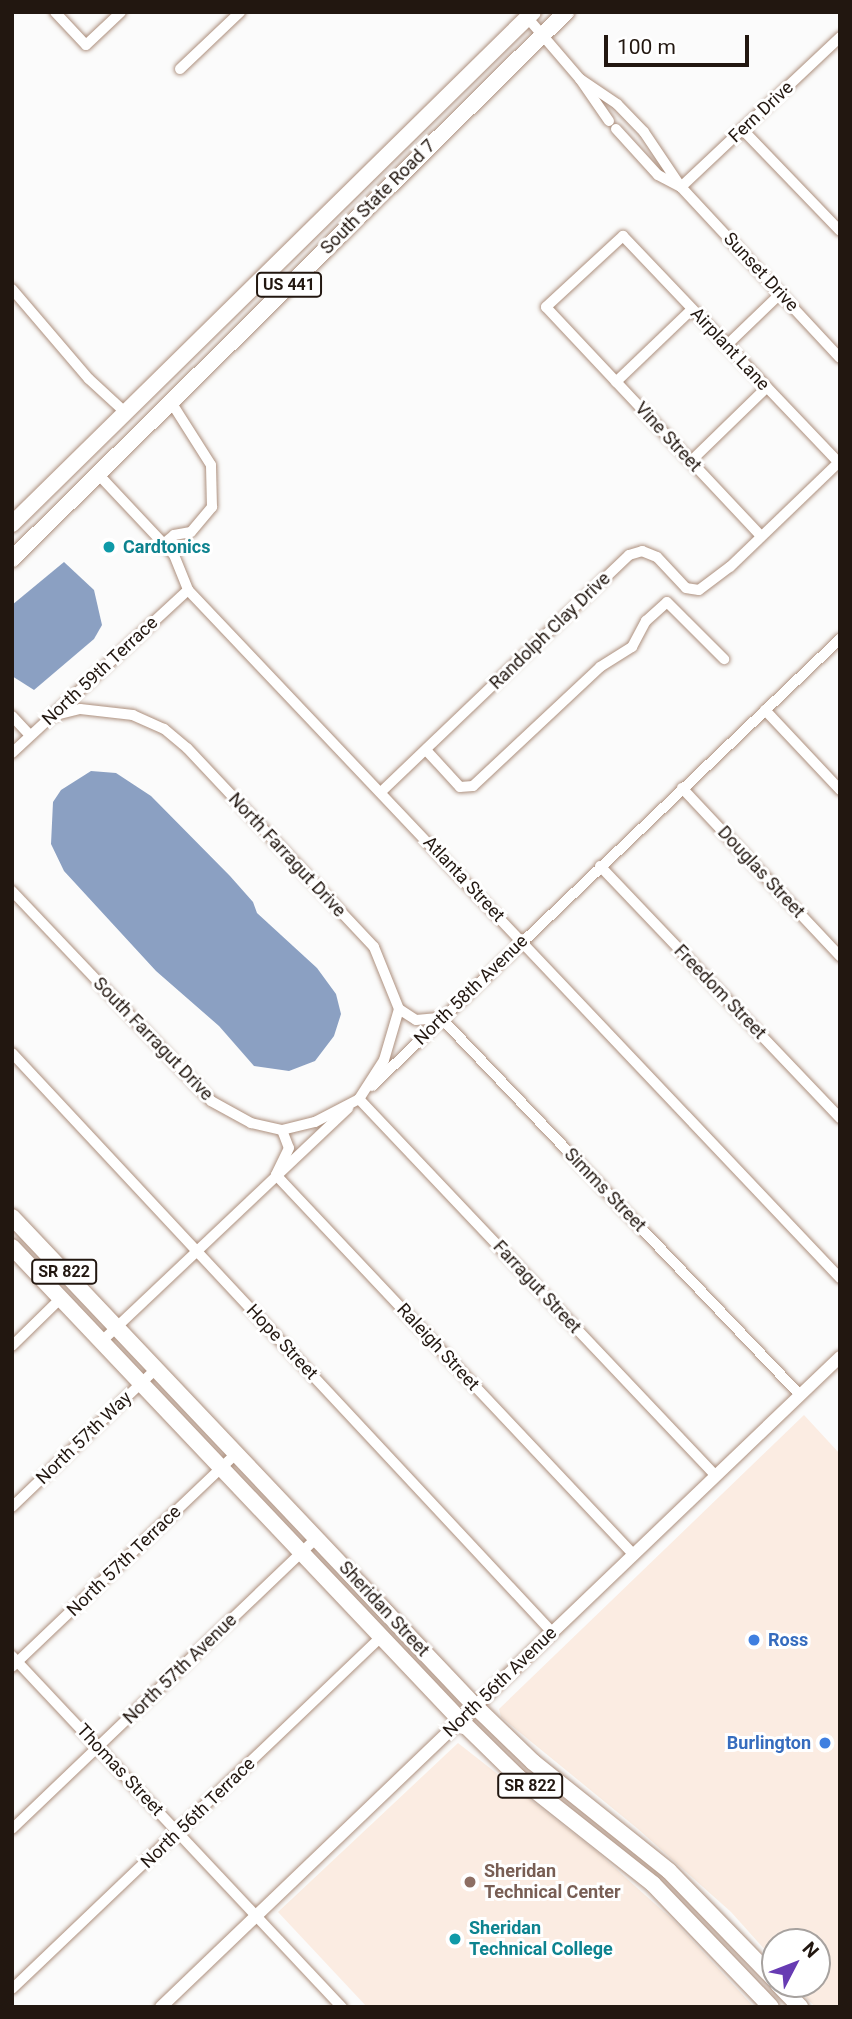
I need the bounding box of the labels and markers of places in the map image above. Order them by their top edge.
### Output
place label: Cardtonics [123,536,210,558]
marker: Cardtonics [101,539,117,555]
place label: Ross [768,1629,808,1651]
marker: Ross [746,1632,762,1648]
place label: Burlington [727,1732,811,1754]
marker: Burlington [817,1735,833,1751]
place label: Sheridan Technical Center [484,1861,621,1904]
marker: Sheridan Technical Center [462,1874,478,1890]
place label: Sheridan Technical College [469,1918,613,1960]
marker: Sheridan Technical College [447,1931,463,1947]

